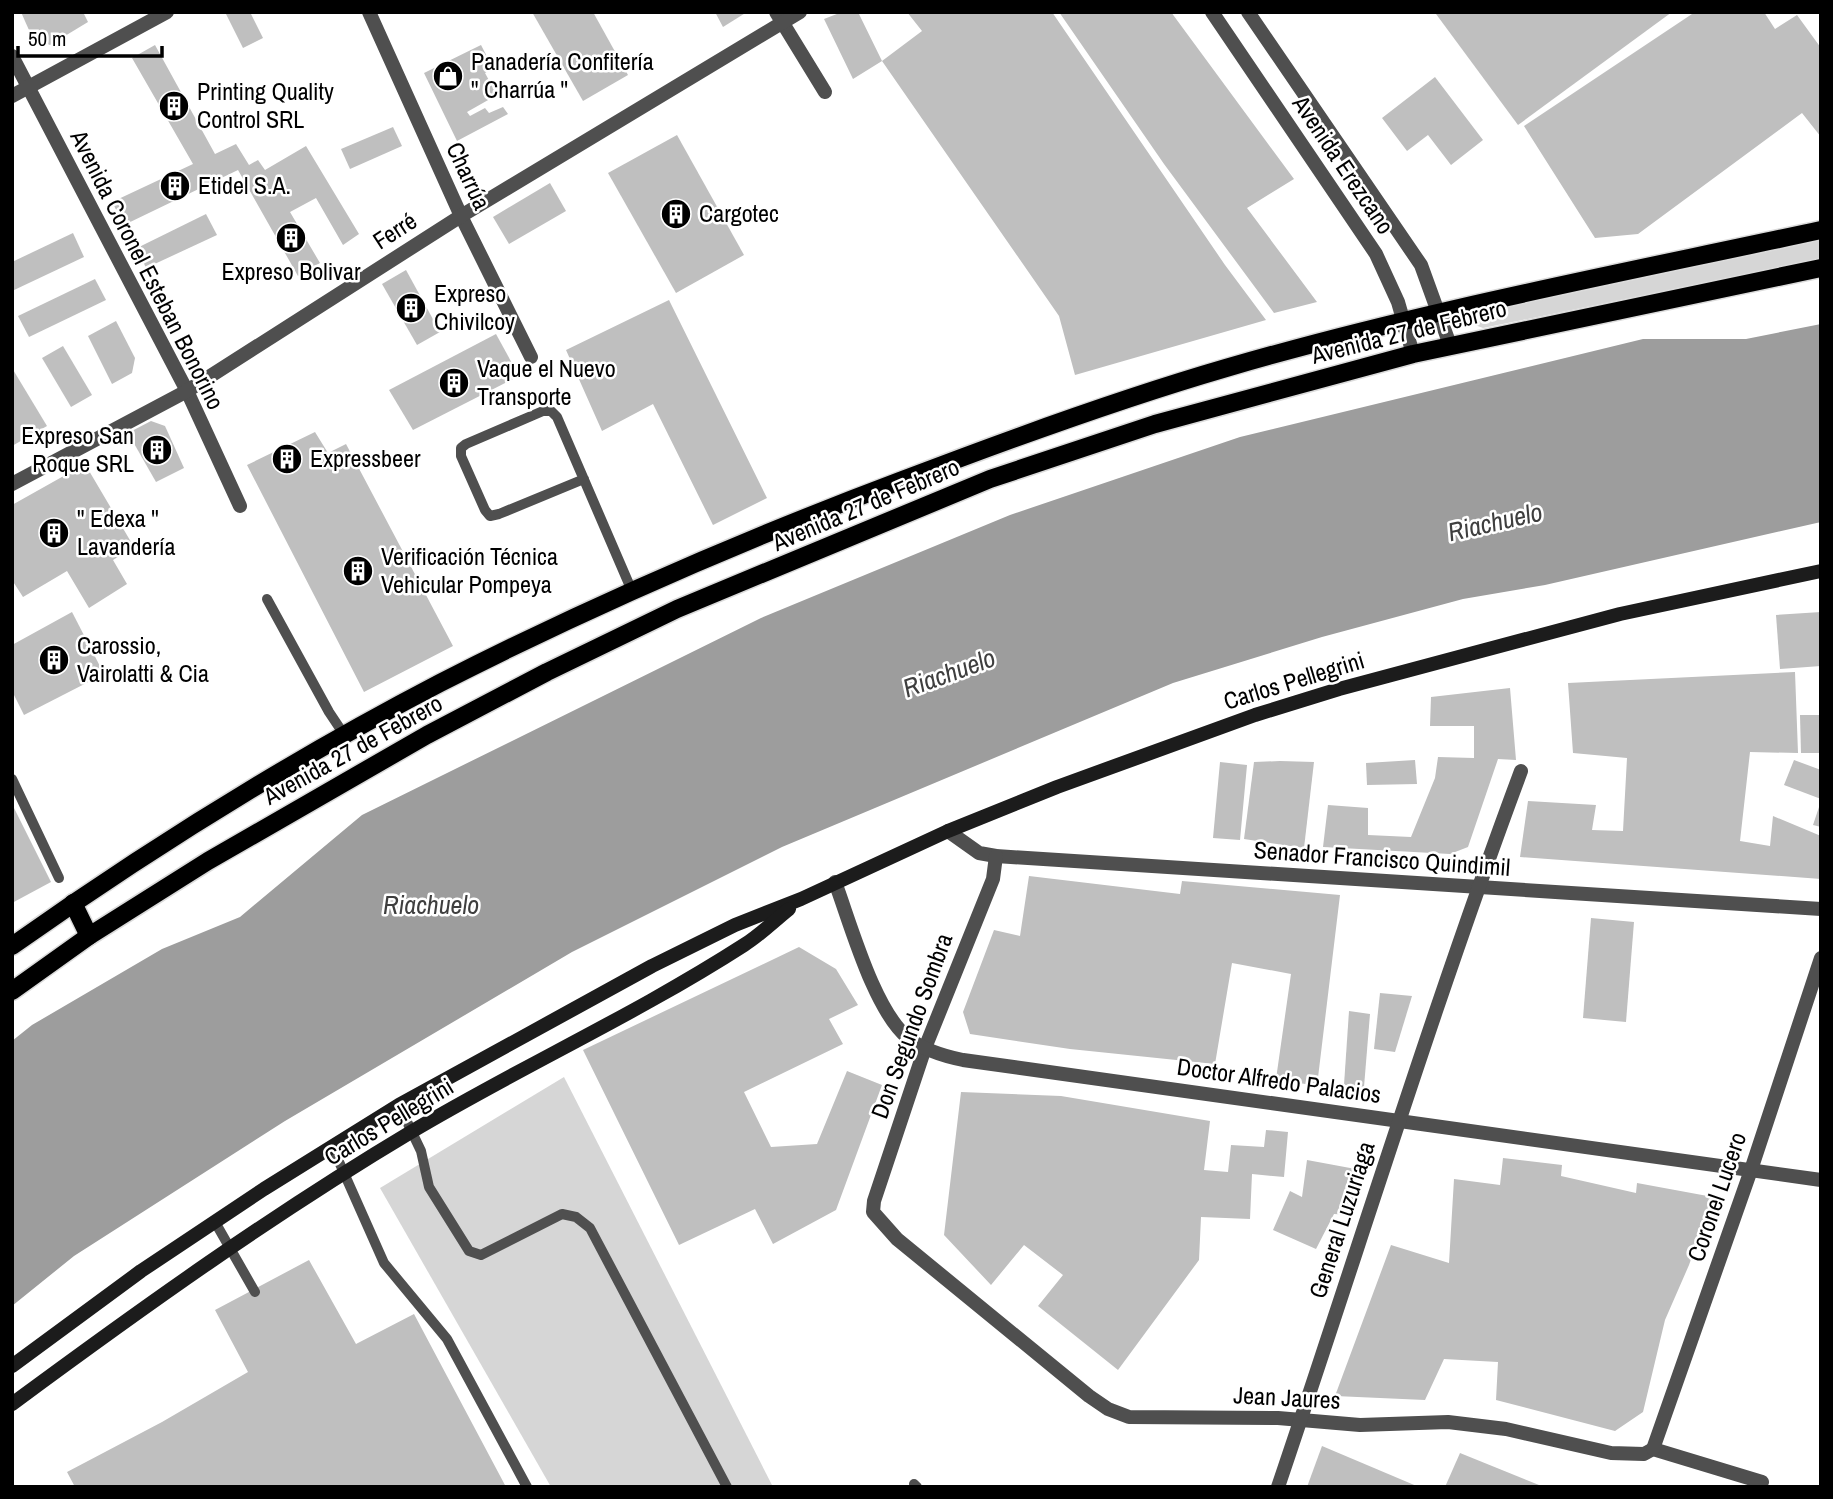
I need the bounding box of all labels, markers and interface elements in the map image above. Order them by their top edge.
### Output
scale bar [18,14,161,58]
text: 50 m [28,24,66,53]
place label: Panadería Confitería '' Charrúa '' [471,45,654,105]
shop icon: Panadería Confitería '' Charrúa '' [431,59,465,93]
place label: Printing Quality Control SRL [197,75,334,135]
street label: Avenida Erezcano [1285,88,1402,240]
building icon: Printing Quality Control SRL [157,89,191,123]
street label: Avenida Coronel Esteban Bonorino [63,124,232,415]
street label: Charrúa [439,137,498,215]
building icon: Etidel S.A. [158,169,192,203]
place label: Etidel S.A. [198,169,291,201]
building icon: Cargotec [659,197,693,231]
place label: Cargotec [699,197,779,229]
street label: Ferré [366,204,422,256]
building icon: Expreso Bolivar [274,221,308,255]
place label: Expreso Bolivar [222,255,361,287]
place label: Expreso Chivilcoy [434,277,515,337]
building icon: Expreso Chivilcoy [394,291,428,325]
street label: Avenida 27 de Febrero [1307,291,1510,371]
place label: Vaque el Nuevo Transporte [477,352,616,412]
building icon: Vaque el Nuevo Transporte [437,366,471,400]
place label: Expreso San Roque SRL [21,419,134,479]
building icon: Expreso San Roque SRL [140,433,174,467]
building icon: Expressbeer [270,442,304,476]
place label: Expressbeer [310,442,421,474]
street label: Avenida 27 de Febrero [766,450,964,558]
water label: Riachuelo [1444,494,1546,549]
place label: '' Edexa '' Lavandería [77,502,176,562]
building icon: '' Edexa '' Lavandería [37,516,71,550]
place label: Verificación Técnica Vehicular Pompeya [381,540,558,600]
building icon: Verificación Técnica Vehicular Pompeya [341,554,375,588]
place label: Carossio, Vairolatti & Cia [77,629,209,689]
water label: Riachuelo [898,640,1000,705]
building icon: Carossio, Vairolatti & Cia [37,643,71,677]
street label: Carlos Pellegrini [1219,643,1368,717]
street label: Avenida 27 de Febrero [256,687,448,812]
street label: Senador Francisco Quindimil [1253,833,1511,883]
water label: Riachuelo [383,887,479,922]
street label: Don Segundo Sombra [863,929,959,1123]
street label: Doctor Alfredo Palacios [1175,1050,1383,1110]
street label: Carlos Pellegrini [318,1070,459,1172]
street label: Coronel Lucero [1679,1128,1753,1265]
street label: General Luzuriaga [1301,1137,1381,1302]
street label: Jean Jaures [1233,1378,1341,1416]

